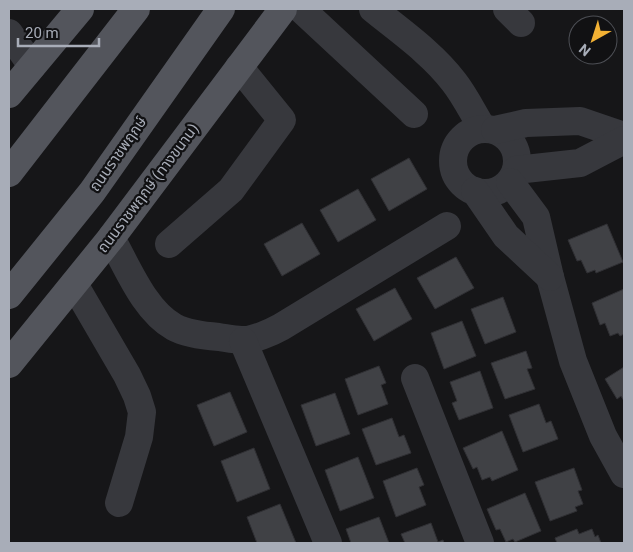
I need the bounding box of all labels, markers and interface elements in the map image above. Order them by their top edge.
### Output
scale bar [18,15,99,47]
north arrow [568,15,618,65]
text: 20 m [25,24,59,42]
text: N [576,41,594,59]
street label: ถนนราชพฤกษ์ [86,113,151,195]
street label: ถนนราชพฤกษ์ (ทางขนาน) [94,120,202,256]

